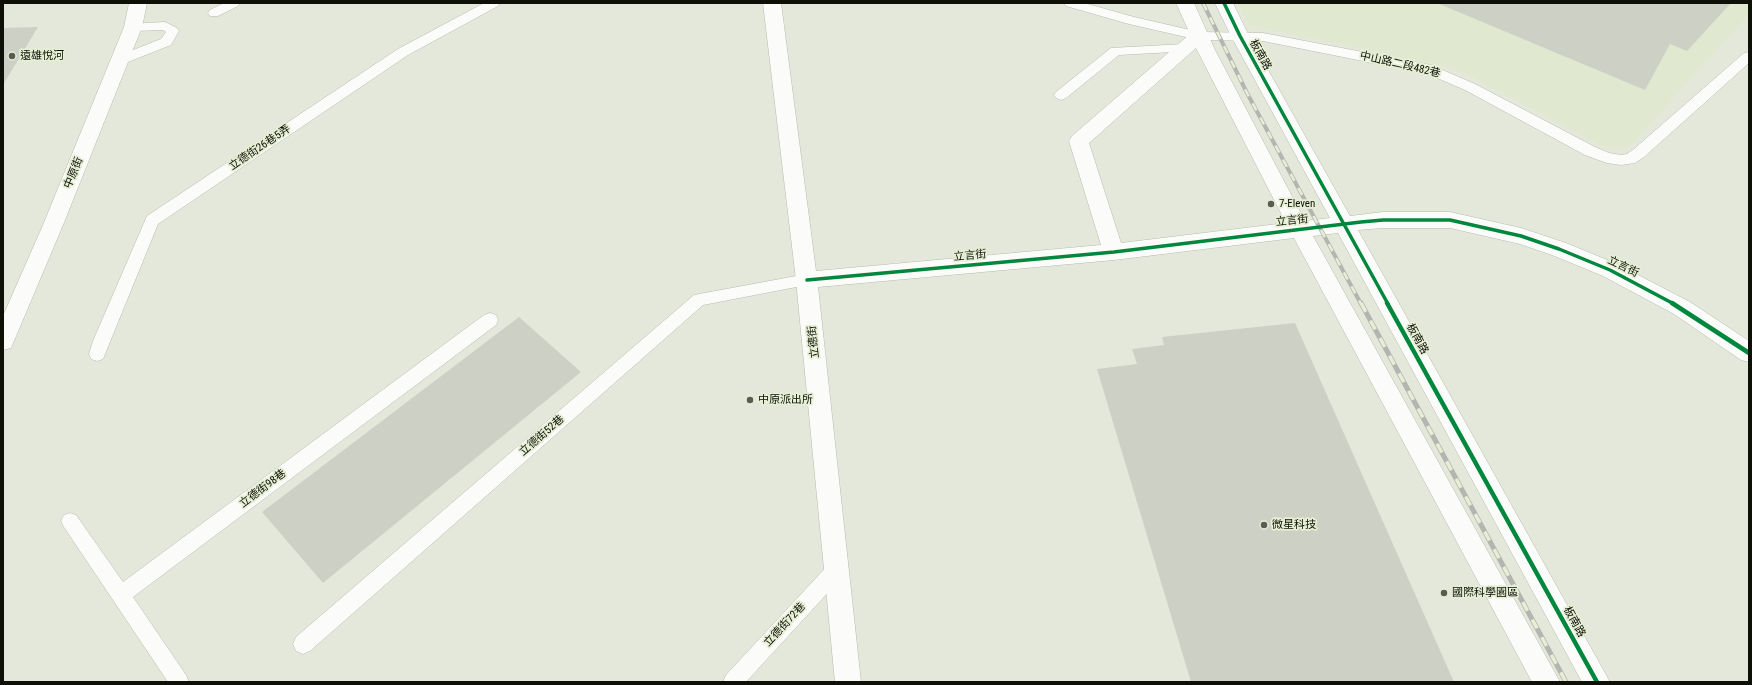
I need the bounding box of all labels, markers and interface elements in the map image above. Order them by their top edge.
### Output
street label: 板南路 [1246,37,1274,73]
place label: 遠雄悅河 [20,49,64,63]
street label: 中山路二段482巷 [1358,49,1442,81]
marker: 遠雄悅河 [7,51,17,61]
street label: 立德街26巷5弄 [227,123,293,173]
street label: 中原街 [62,155,86,191]
place label: 7-Eleven [1279,197,1315,211]
marker: 7-Eleven [1266,199,1276,209]
street label: 立言街 [1275,213,1309,229]
street label: 立言街 [953,248,987,264]
street label: 立言街 [1605,254,1641,280]
street label: 板南路 [1403,321,1431,357]
street label: 立德街 [806,325,822,359]
place label: 中原派出所 [758,393,813,407]
marker: 中原派出所 [745,395,755,405]
street label: 立德街52巷 [517,413,567,459]
street label: 立德街98巷 [237,467,289,511]
place label: 微星科技 [1272,518,1316,532]
marker: 微星科技 [1259,520,1269,530]
place label: 國際科學園區 [1452,586,1518,600]
marker: 國際科學園區 [1439,588,1449,598]
street label: 立德街72巷 [761,600,809,650]
street label: 板南路 [1560,604,1588,640]

